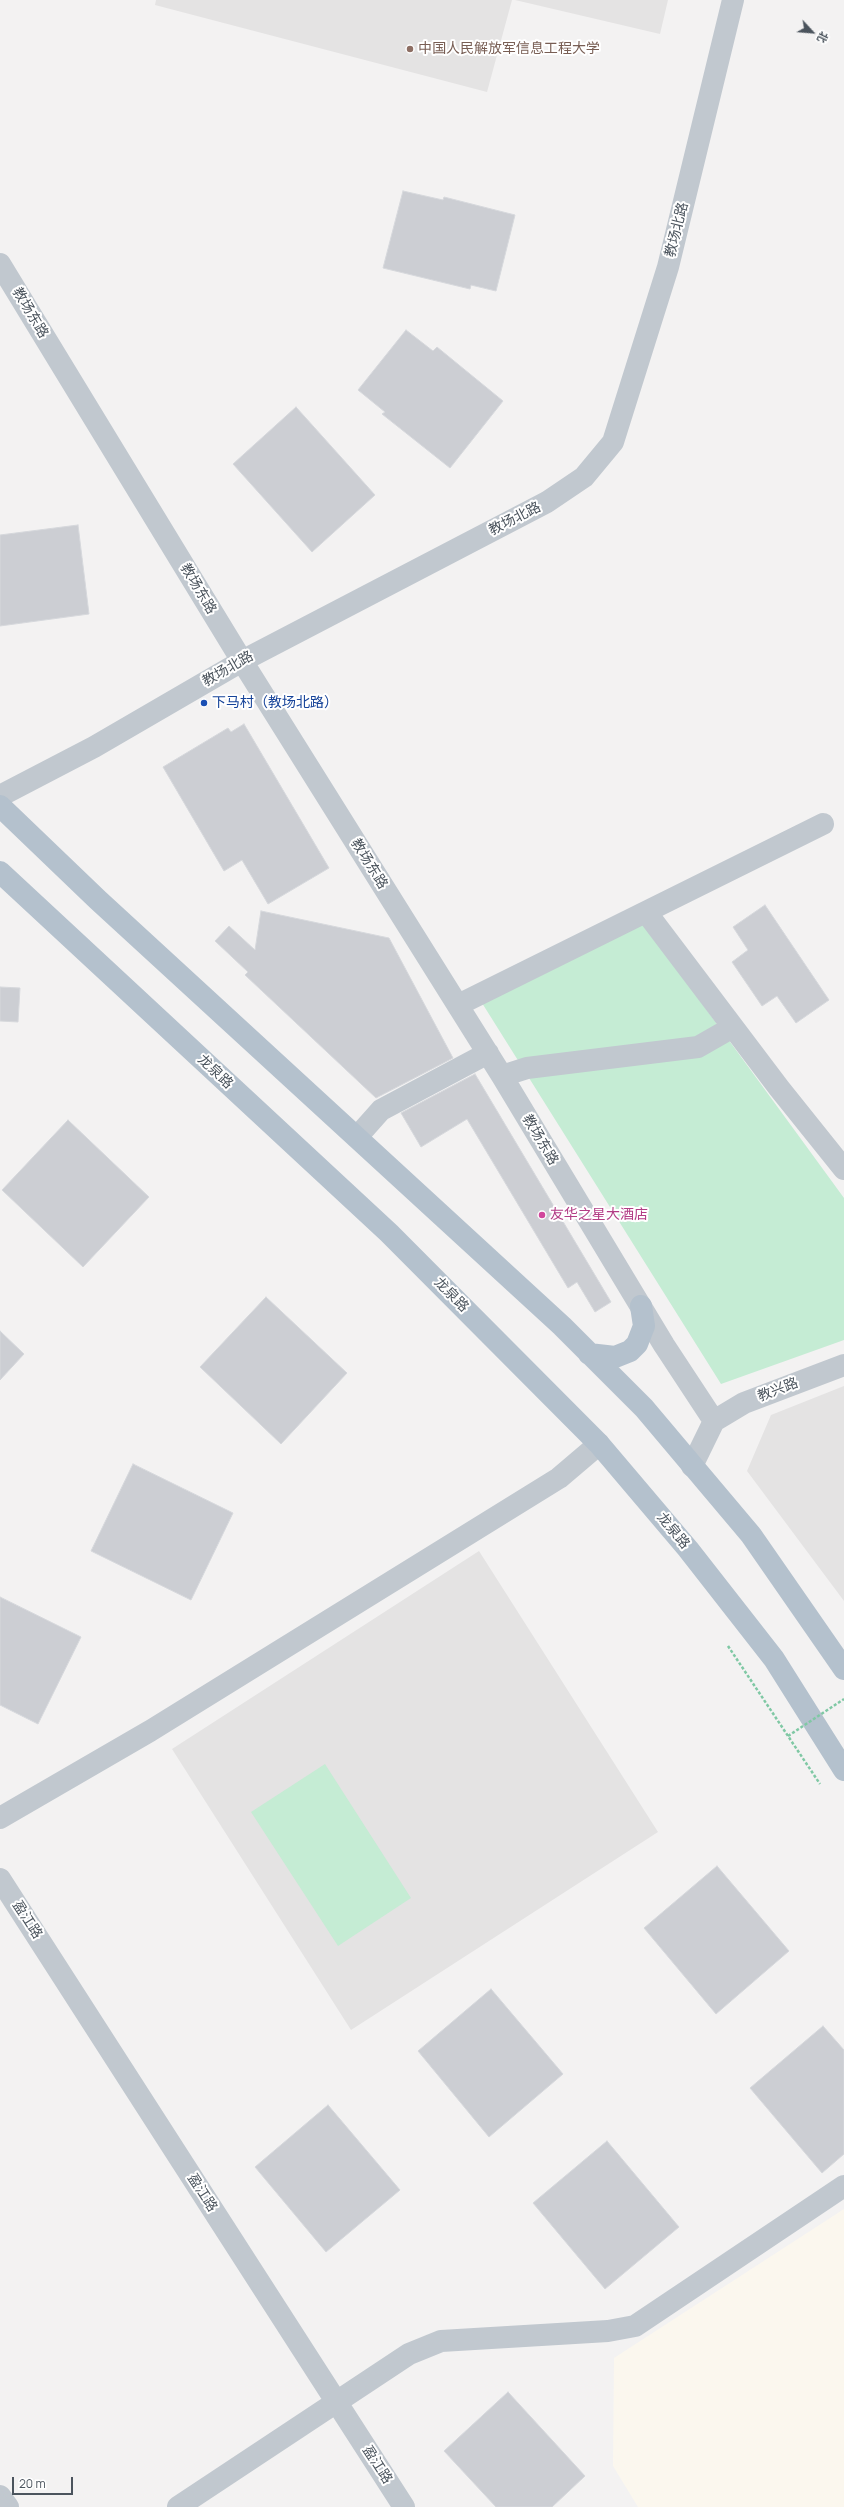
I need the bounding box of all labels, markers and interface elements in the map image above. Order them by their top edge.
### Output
north arrow [792,12,832,52]
text: 北 [814,29,832,46]
place label: 中国人民解放军信息工程大学 [418,41,600,57]
marker: 中国人民解放军信息工程大学 [405,44,415,54]
street label: 教场北路 [662,201,692,259]
street label: 教场东路 [8,285,52,341]
street label: 教场北路 [486,499,544,539]
street label: 教场东路 [176,561,220,617]
street label: 教场北路 [200,648,256,690]
place label: 下马村（教场北路） [212,695,338,711]
marker: 下马村（教场北路） [199,698,209,708]
street label: 教场东路 [347,836,391,892]
street label: 龙泉路 [194,1052,236,1092]
street label: 教场东路 [518,1112,562,1168]
place label: 友华之星大酒店 [550,1207,648,1223]
marker: 友华之星大酒店 [537,1210,547,1220]
street label: 龙泉路 [430,1274,472,1316]
street label: 教兴路 [755,1375,801,1405]
street label: 龙泉路 [653,1510,693,1552]
street label: 盈江路 [9,1898,45,1942]
street label: 盈江路 [184,2171,220,2215]
street label: 盈江路 [359,2443,395,2487]
scale bar [14,2469,75,2495]
text: 20 m [19,2475,46,2492]

